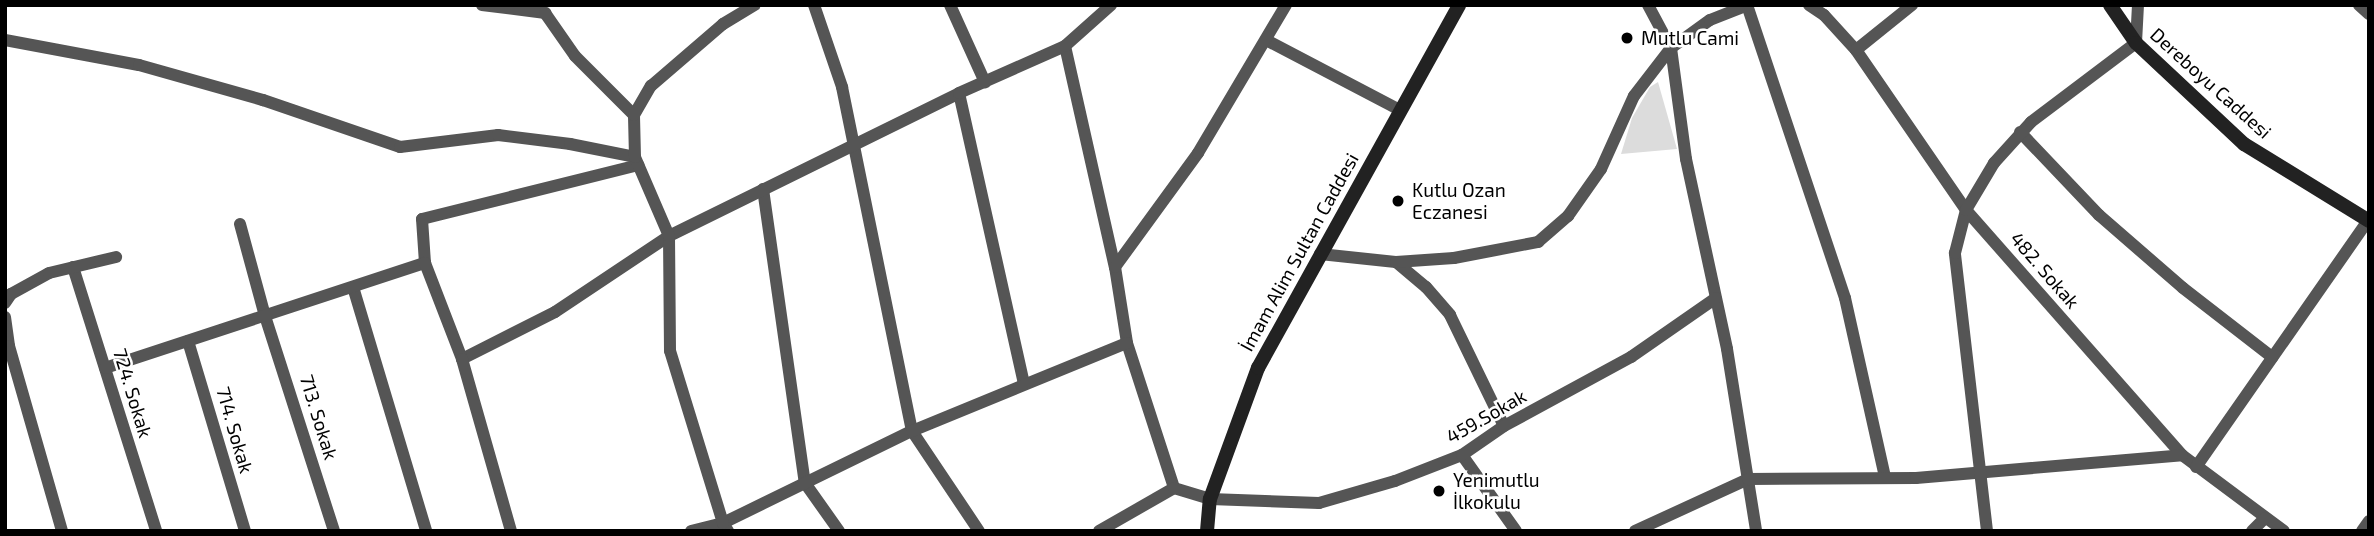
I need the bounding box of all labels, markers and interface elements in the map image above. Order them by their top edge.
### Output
street label: Dereboyu Caddesi [2146,23,2276,143]
place label: Mutlu Cami [1641,27,1739,49]
marker: Mutlu Cami [1619,30,1635,46]
street label: İmam Alim Sultan Caddesi [1235,149,1363,355]
place label: Kutlu Ozan Eczanesi [1412,179,1506,223]
marker: Kutlu Ozan Eczanesi [1390,193,1406,209]
street label: 482. Sokak [2006,227,2084,313]
street label: 724. Sokak [109,346,157,440]
street label: 713. Sokak [295,372,343,462]
street label: 714. Sokak [212,384,258,476]
street label: 459.Sokak [1442,384,1530,448]
place label: Yenimutlu İlkokulu [1453,469,1540,513]
marker: Yenimutlu İlkokulu [1431,483,1447,499]

